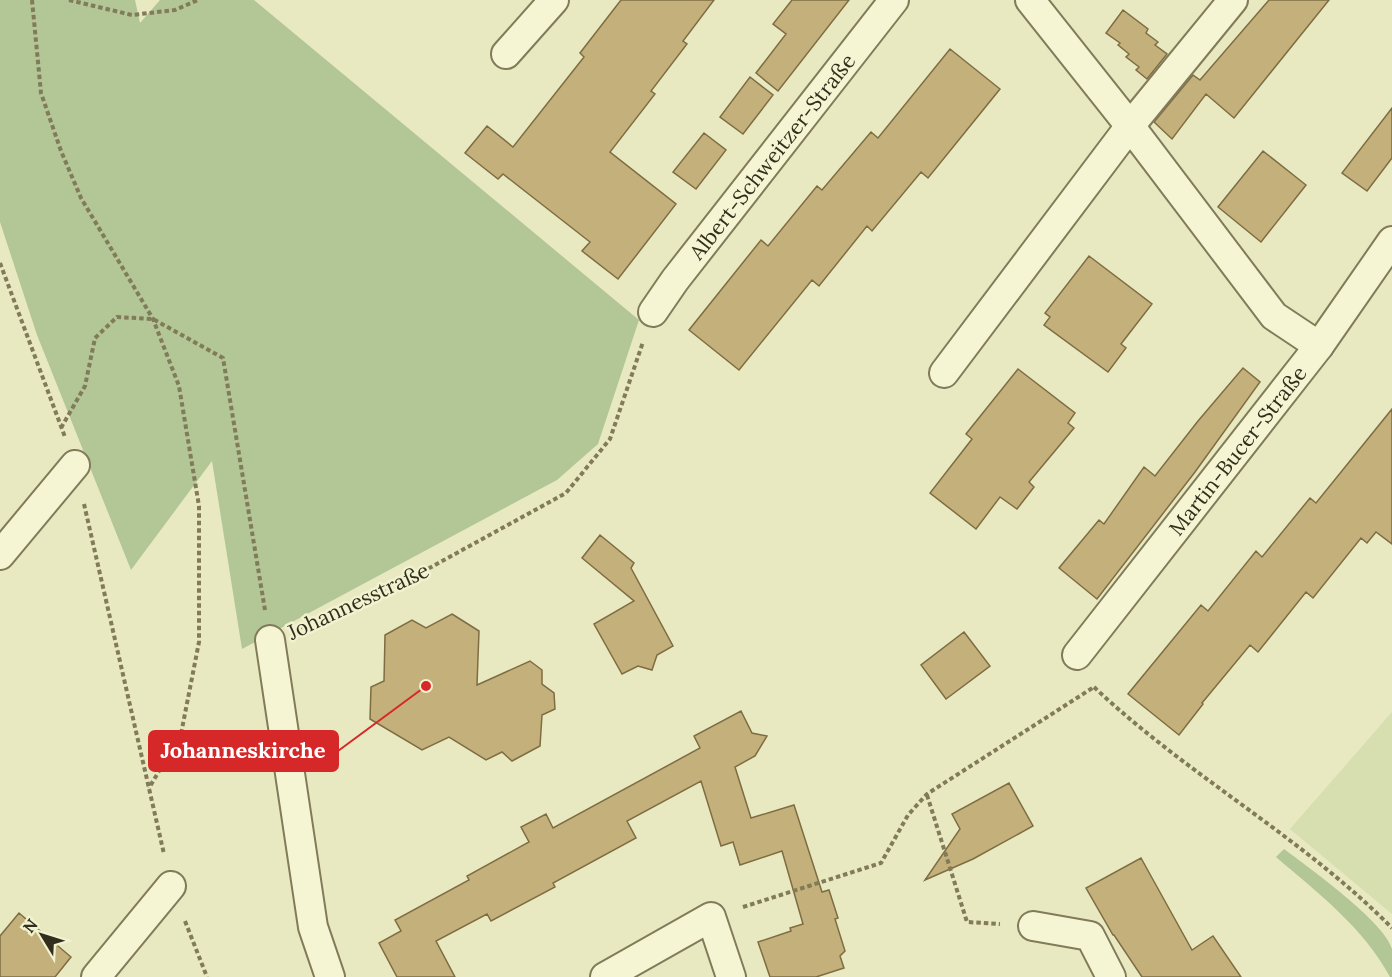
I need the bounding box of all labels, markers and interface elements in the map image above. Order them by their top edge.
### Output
street label: Albert-Schweitzer-Straße [682,48,861,265]
street label: Martin-Bucer-Straße [1162,360,1312,541]
street label: Johannesstraße [282,556,433,646]
callout: Johanneskirche [149,731,338,771]
text: Johanneskirche [161,736,326,764]
north arrow [12,905,72,965]
text: N [18,915,42,937]

